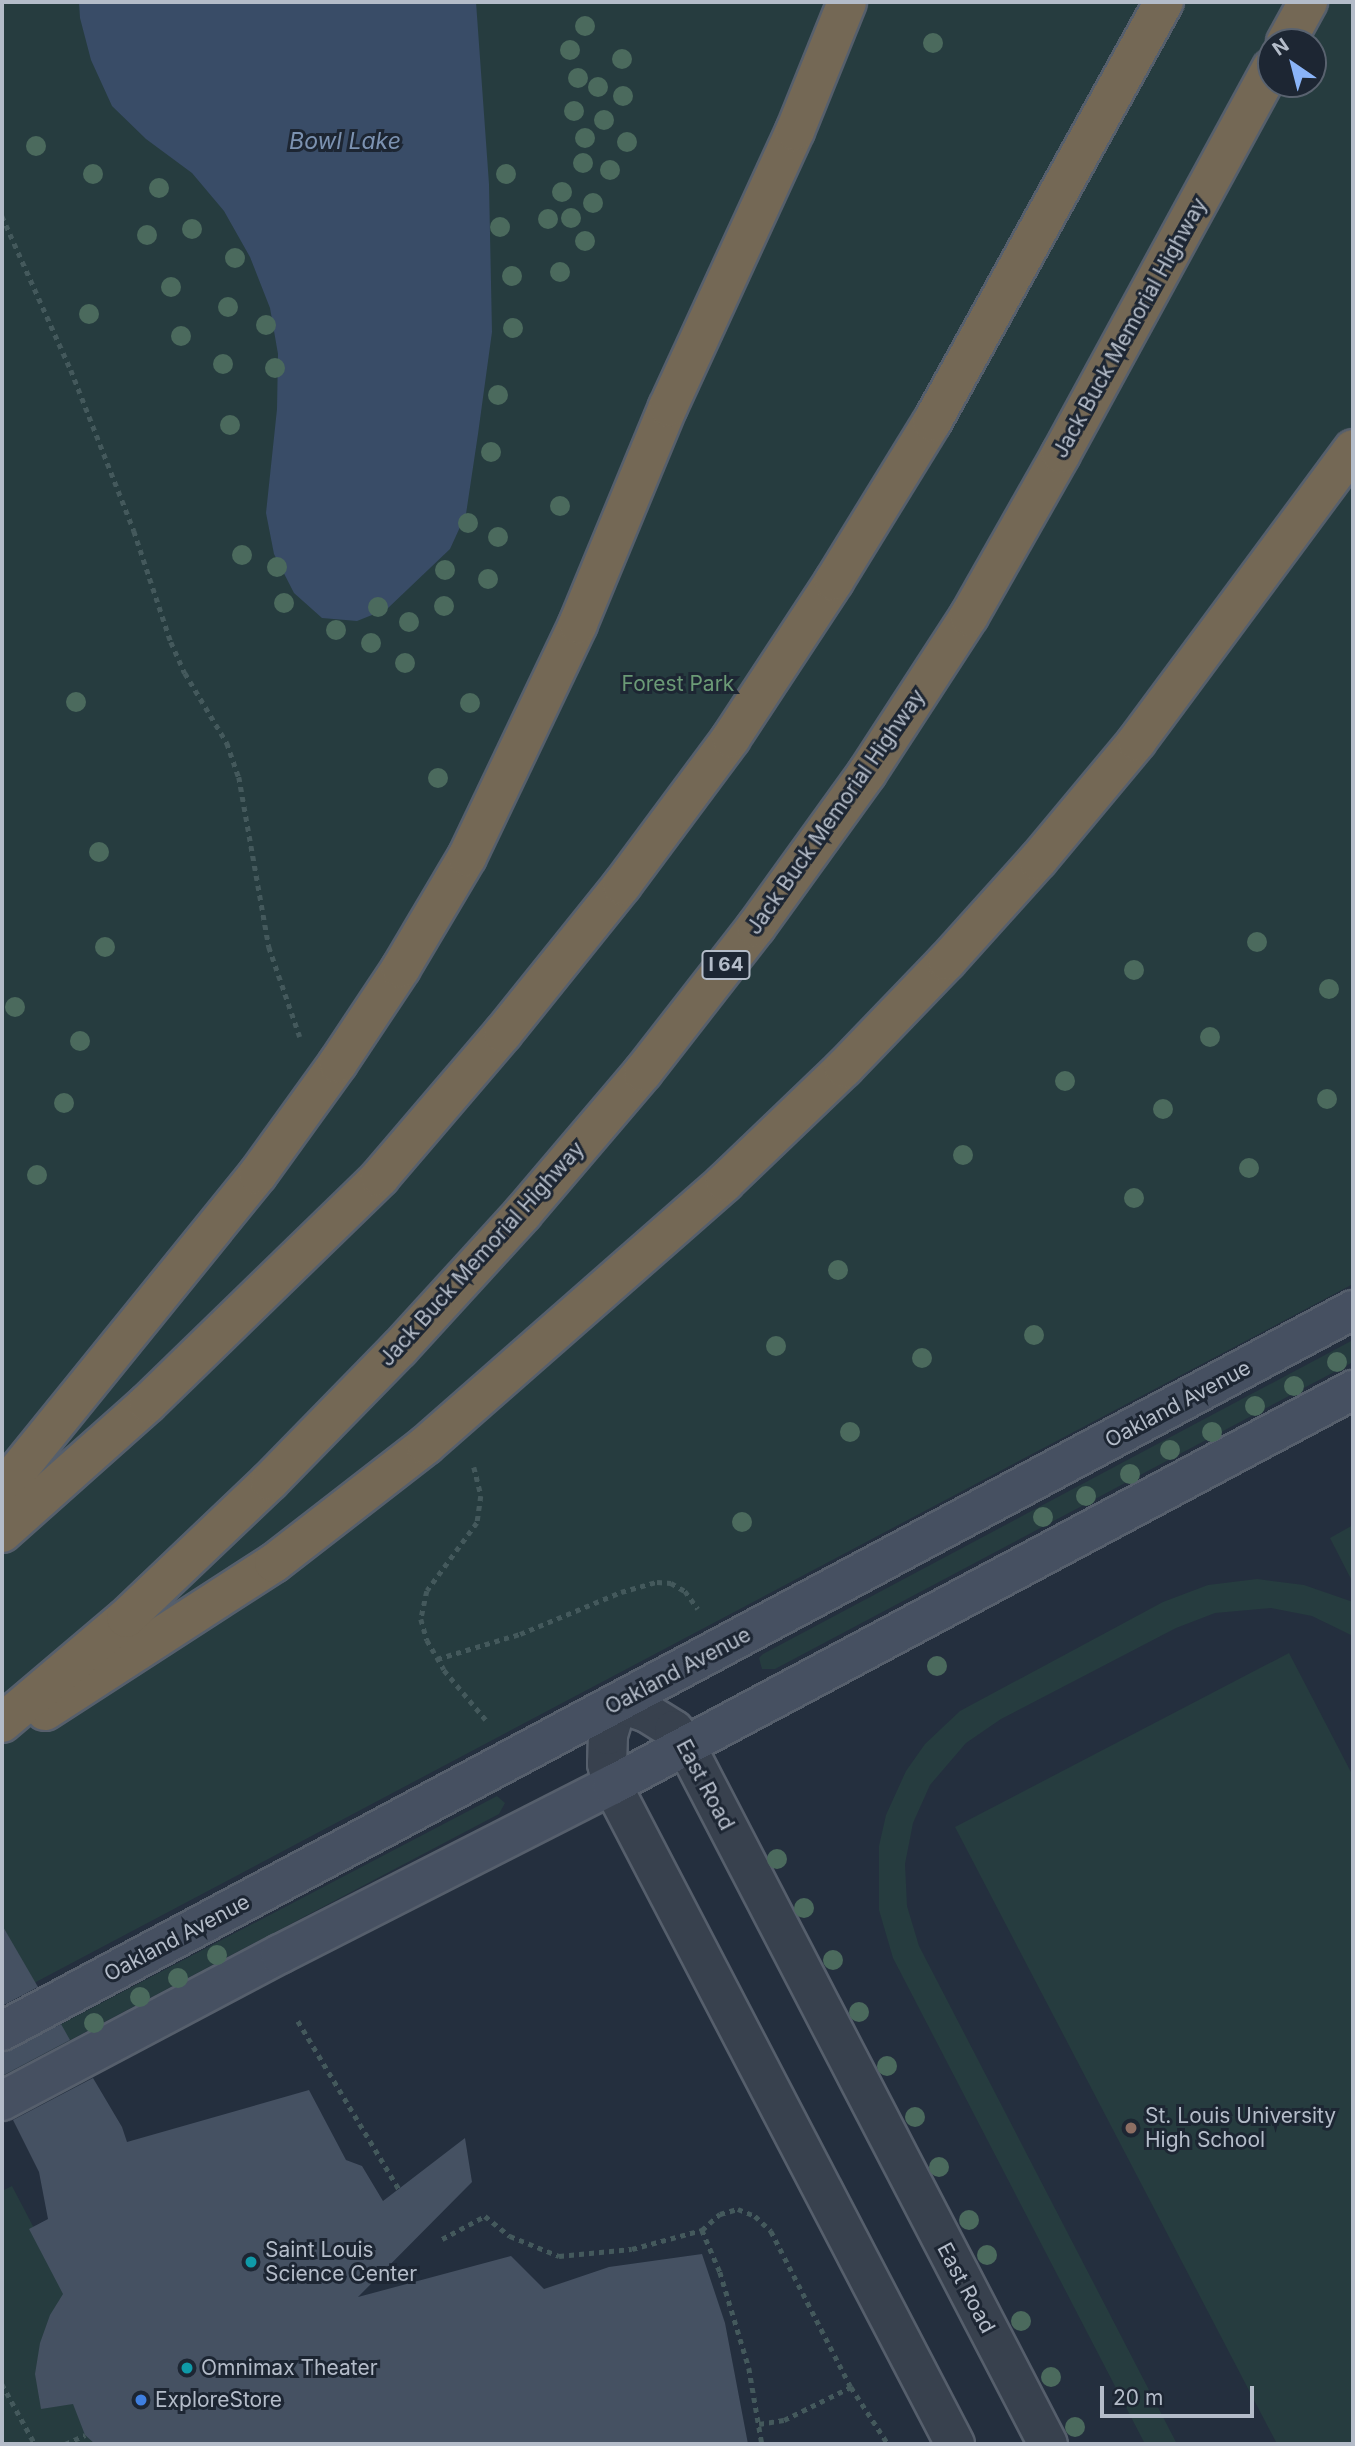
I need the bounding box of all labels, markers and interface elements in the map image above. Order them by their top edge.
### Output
north arrow [1257,28,1327,98]
text: N [1268,33,1293,61]
water label: Bowl Lake [289,127,401,155]
street label: Jack Buck Memorial Highway [1048,194,1212,462]
park label: Forest Park [622,671,734,697]
street label: Jack Buck Memorial Highway [741,685,931,939]
road number: I 64 [700,950,752,981]
street label: Jack Buck Memorial Highway [374,1136,590,1372]
street label: Oakland Avenue [1101,1355,1255,1453]
street label: Oakland Avenue [601,1622,755,1720]
street label: East Road [671,1735,739,1835]
street label: Oakland Avenue [100,1889,254,1987]
place label: St. Louis University High School [1145,2103,1336,2153]
marker: St. Louis University High School [1123,2120,1139,2136]
place label: Saint Louis Science Center [265,2237,417,2287]
street label: East Road [932,2238,1000,2338]
marker: Saint Louis Science Center [243,2254,259,2270]
place label: Omnimax Theater [201,2355,378,2381]
marker: Omnimax Theater [179,2360,195,2376]
scale bar [1103,2372,1257,2416]
text: 20 m [1113,2385,1163,2410]
place label: ExploreStore [155,2387,282,2413]
marker: ExploreStore [133,2392,149,2408]

